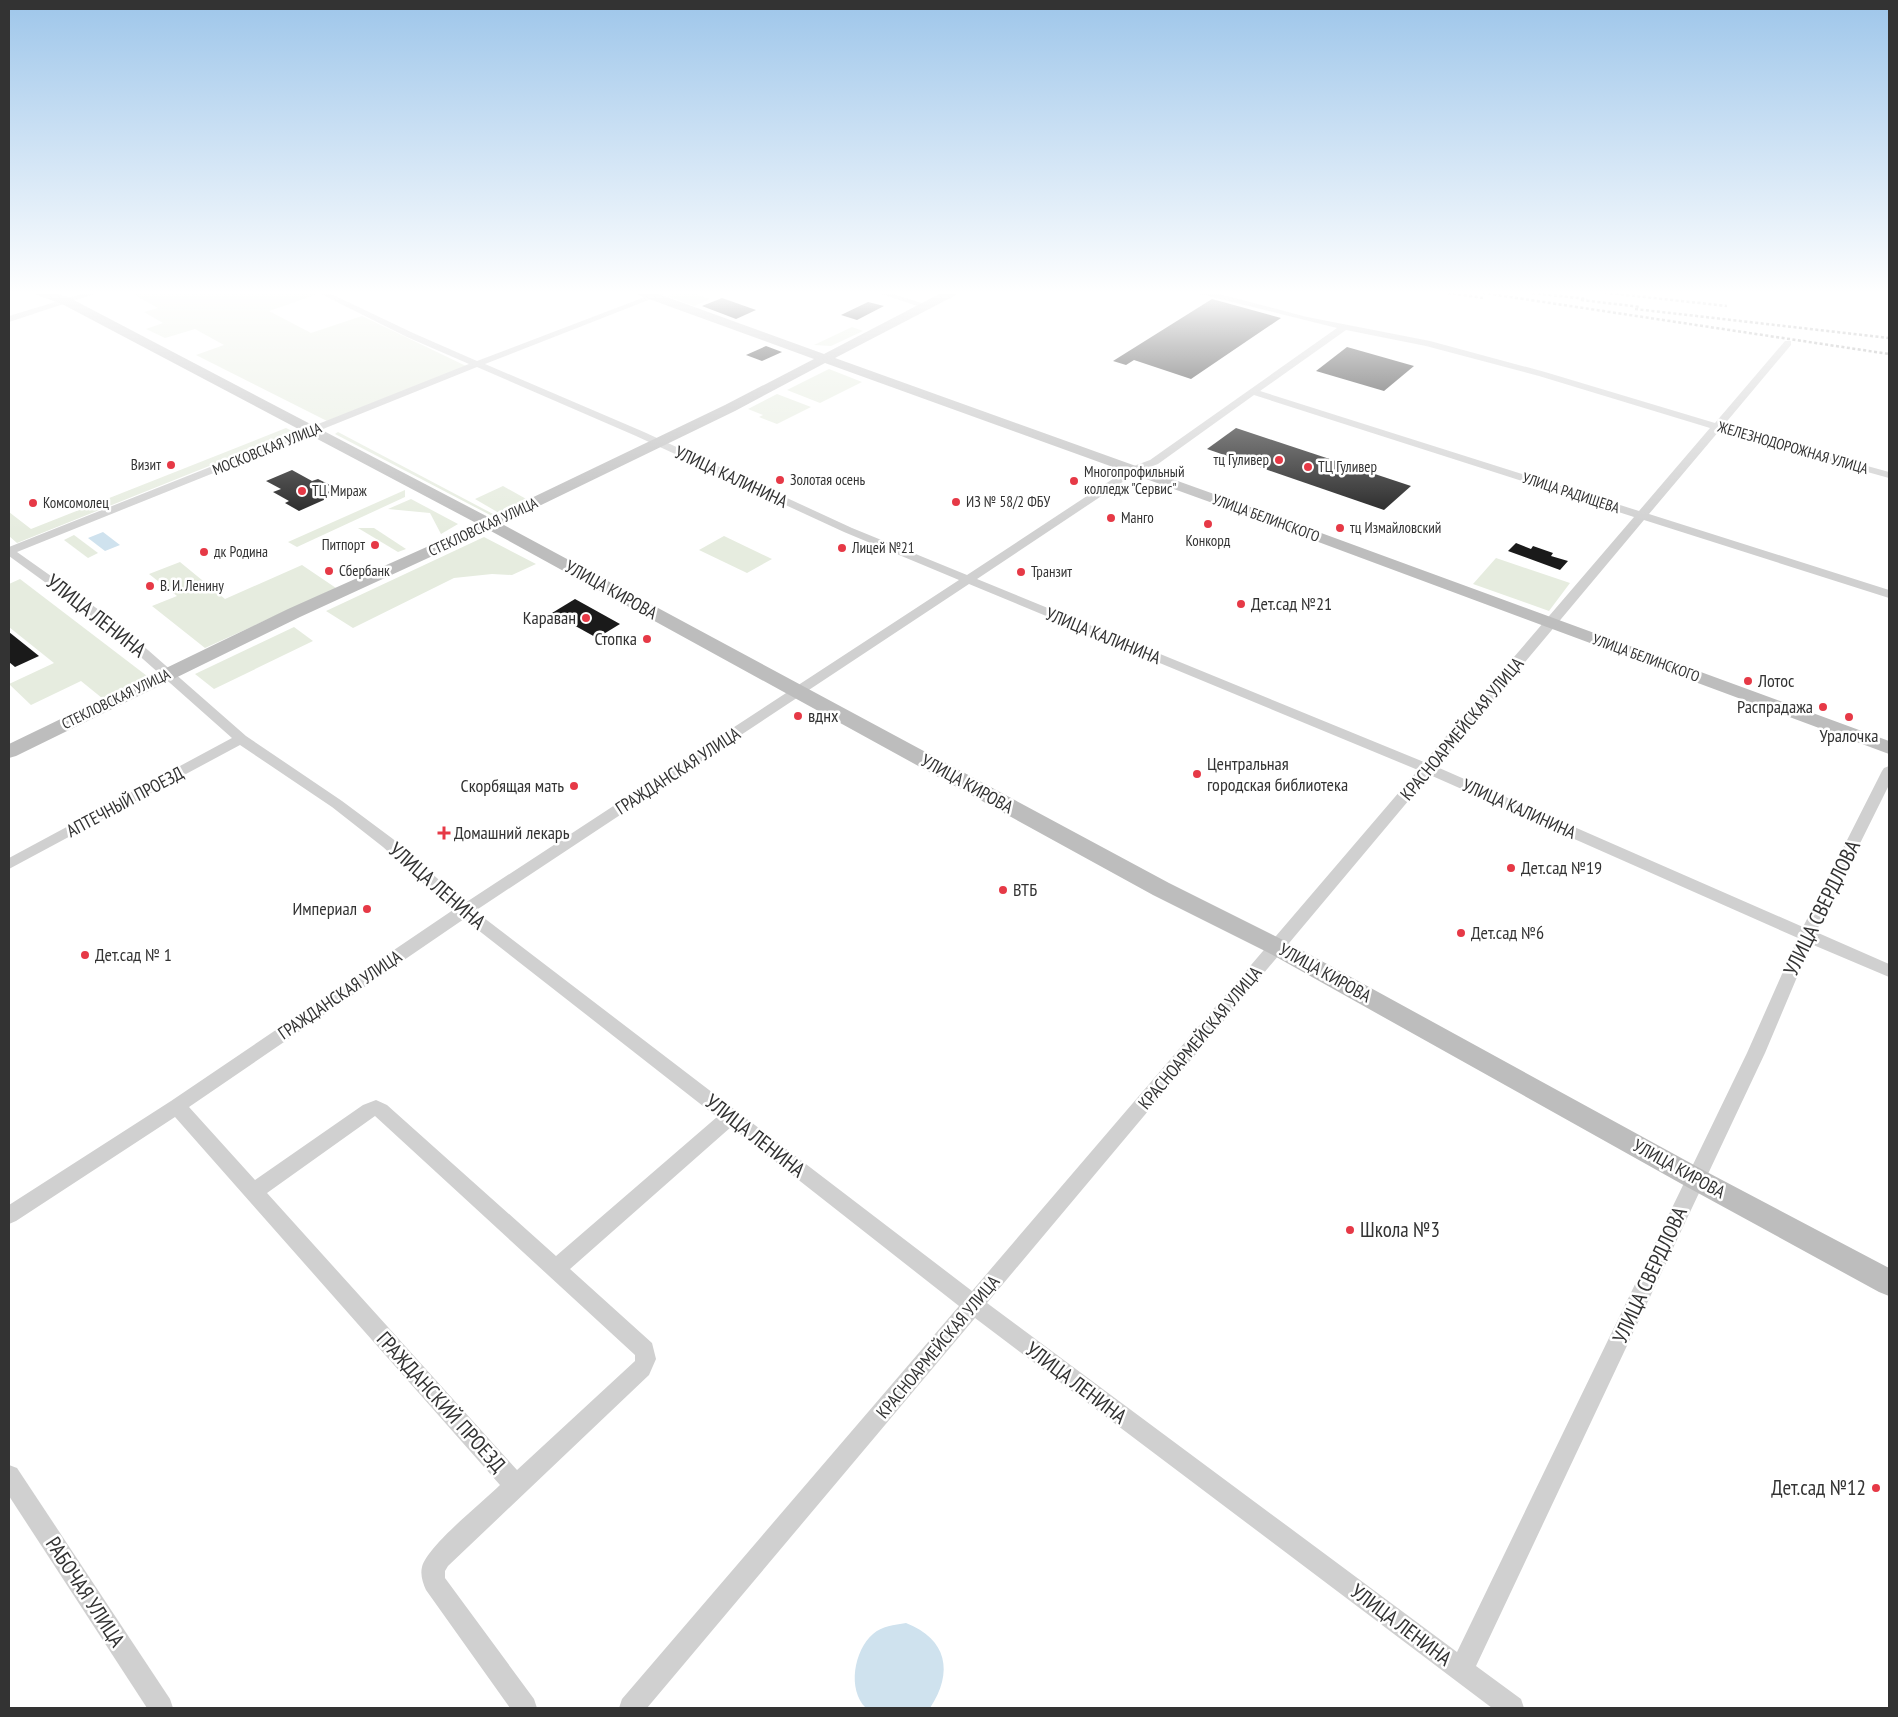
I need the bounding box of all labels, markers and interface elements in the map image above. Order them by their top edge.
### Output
street label: ЖЕЛЕЗНОДОРОЖНАЯ УЛИЦА [1715,417,1871,478]
street label: МОСКОВСКАЯ УЛИЦА [210,418,325,479]
street label: УЛИЦА КАЛИНИНА [671,440,792,513]
place label: тц Гуливер [1213,450,1269,469]
marker: тц Гуливер [1273,454,1285,466]
place label: Визит [131,455,161,474]
place label: ТЦ Гуливер [1318,457,1377,476]
marker: Визит [165,459,177,471]
marker: ТЦ Гуливер [1302,461,1314,473]
place label: Многопрофильный колледж "Сервис" [1084,462,1185,498]
street label: УЛИЦА РАДИЩЕВА [1520,468,1623,517]
place label: Золотая осень [790,470,865,489]
marker: Золотая осень [774,474,786,486]
marker: Многопрофильный колледж "Сервис" [1068,475,1080,487]
place label: ТЦ Мираж [312,481,368,500]
marker: ТЦ Мираж [296,485,308,497]
street label: УЛИЦА БЕЛИНСКОГО [1210,489,1322,546]
place label: ИЗ № 58/2 ФБУ [966,492,1050,511]
place label: Комсомолец [43,493,109,512]
street label: СТЕКЛОВСКАЯ УЛИЦА [425,493,541,560]
marker: ИЗ № 58/2 ФБУ [950,496,962,508]
marker: Комсомолец [27,497,39,509]
place label: Манго [1121,508,1154,527]
marker: Манго [1105,512,1117,524]
marker: Конкорд [1202,518,1214,530]
place label: тц Измайловский [1350,518,1441,537]
marker: тц Измайловский [1334,522,1346,534]
place label: Конкорд [1186,531,1231,550]
place label: Питпорт [322,535,365,554]
place label: Лицей №21 [851,538,915,557]
marker: Питпорт [369,539,381,551]
place label: дк Родина [214,542,268,561]
marker: Лицей №21 [836,542,848,554]
marker: дк Родина [198,546,210,558]
street label: УЛИЦА КИРОВА [561,555,662,625]
place label: Сбербанк [339,561,390,580]
place label: Транзит [1031,562,1072,581]
marker: Сбербанк [323,565,335,577]
marker: Транзит [1015,566,1027,578]
street label: УЛИЦА ЛЕНИНА [41,568,152,663]
place label: В. И. Ленину [160,576,224,595]
marker: В. И. Ленину [144,580,156,592]
place label: Дет.сад №21 [1251,592,1332,615]
marker: Дет.сад №21 [1235,598,1247,610]
street label: УЛИЦА КАЛИНИНА [1042,602,1165,669]
place label: Караван [523,606,576,629]
marker: Караван [580,612,592,624]
place label: Стопка [594,627,637,650]
street label: УЛИЦА БЕЛИНСКОГО [1590,629,1702,686]
marker: Стопка [641,633,653,645]
street label: КРАСНОАРМЕЙСКАЯ УЛИЦА [1395,652,1528,805]
street label: СТЕКЛОВСКАЯ УЛИЦА [58,664,174,733]
place label: Лотос [1757,669,1795,692]
marker: Лотос [1742,675,1754,687]
place label: Распрадажа [1737,695,1813,718]
marker: Распрадажа [1817,701,1829,713]
place label: вднх [808,704,839,727]
marker: вднх [792,710,804,722]
marker: Уралочка [1843,711,1855,723]
street label: ГРАЖДАНСКАЯ УЛИЦА [611,721,745,819]
place label: Уралочка [1820,724,1878,747]
street label: УЛИЦА КИРОВА [917,749,1018,819]
place label: Центральная городская библиотека [1207,752,1348,796]
street label: АПТЕЧНЫЙ ПРОЕЗД [62,761,188,842]
marker: Центральная городская библиотека [1191,768,1203,780]
street label: УЛИЦА КАЛИНИНА [1459,773,1580,844]
place label: Скорбящая мать [461,774,564,797]
marker: Скорбящая мать [568,780,580,792]
place label: Домашний лекарь [454,821,570,844]
marker: Домашний лекарь [438,827,450,839]
street label: УЛИЦА ЛЕНИНА [383,836,491,935]
street label: УЛИЦА СВЕРДЛОВА [1777,836,1866,980]
place label: Дет.сад №19 [1521,856,1602,879]
marker: Дет.сад №19 [1505,862,1517,874]
place label: ВТБ [1013,878,1037,901]
marker: ВТБ [997,884,1009,896]
place label: Империал [292,897,357,920]
marker: Империал [361,903,373,915]
place label: Дет.сад №6 [1471,921,1544,944]
marker: Дет.сад №6 [1455,927,1467,939]
street label: УЛИЦА КИРОВА [1275,938,1376,1008]
place label: Дет.сад № 1 [95,943,172,966]
street label: ГРАЖДАНСКАЯ УЛИЦА [274,944,406,1044]
marker: Дет.сад № 1 [79,949,91,961]
street label: КРАСНОАРМЕЙСКАЯ УЛИЦА [1133,961,1266,1114]
street label: УЛИЦА ЛЕНИНА [700,1088,811,1183]
street label: УЛИЦА КИРОВА [1629,1134,1730,1204]
street label: УЛИЦА СВЕРДЛОВА [1606,1202,1693,1347]
place label: Школа №3 [1360,1216,1440,1243]
marker: Школа №3 [1344,1224,1356,1236]
street label: КРАСНОАРМЕЙСКАЯ УЛИЦА [871,1270,1004,1423]
street label: ГРАЖДАНСКИЙ ПРОЕЗД [371,1326,512,1478]
street label: УЛИЦА ЛЕНИНА [1020,1336,1132,1429]
place label: Дет.сад №12 [1771,1474,1866,1501]
marker: Дет.сад №12 [1870,1482,1882,1494]
street label: РАБОЧАЯ УЛИЦА [40,1532,131,1652]
street label: УЛИЦА ЛЕНИНА [1345,1578,1457,1671]

